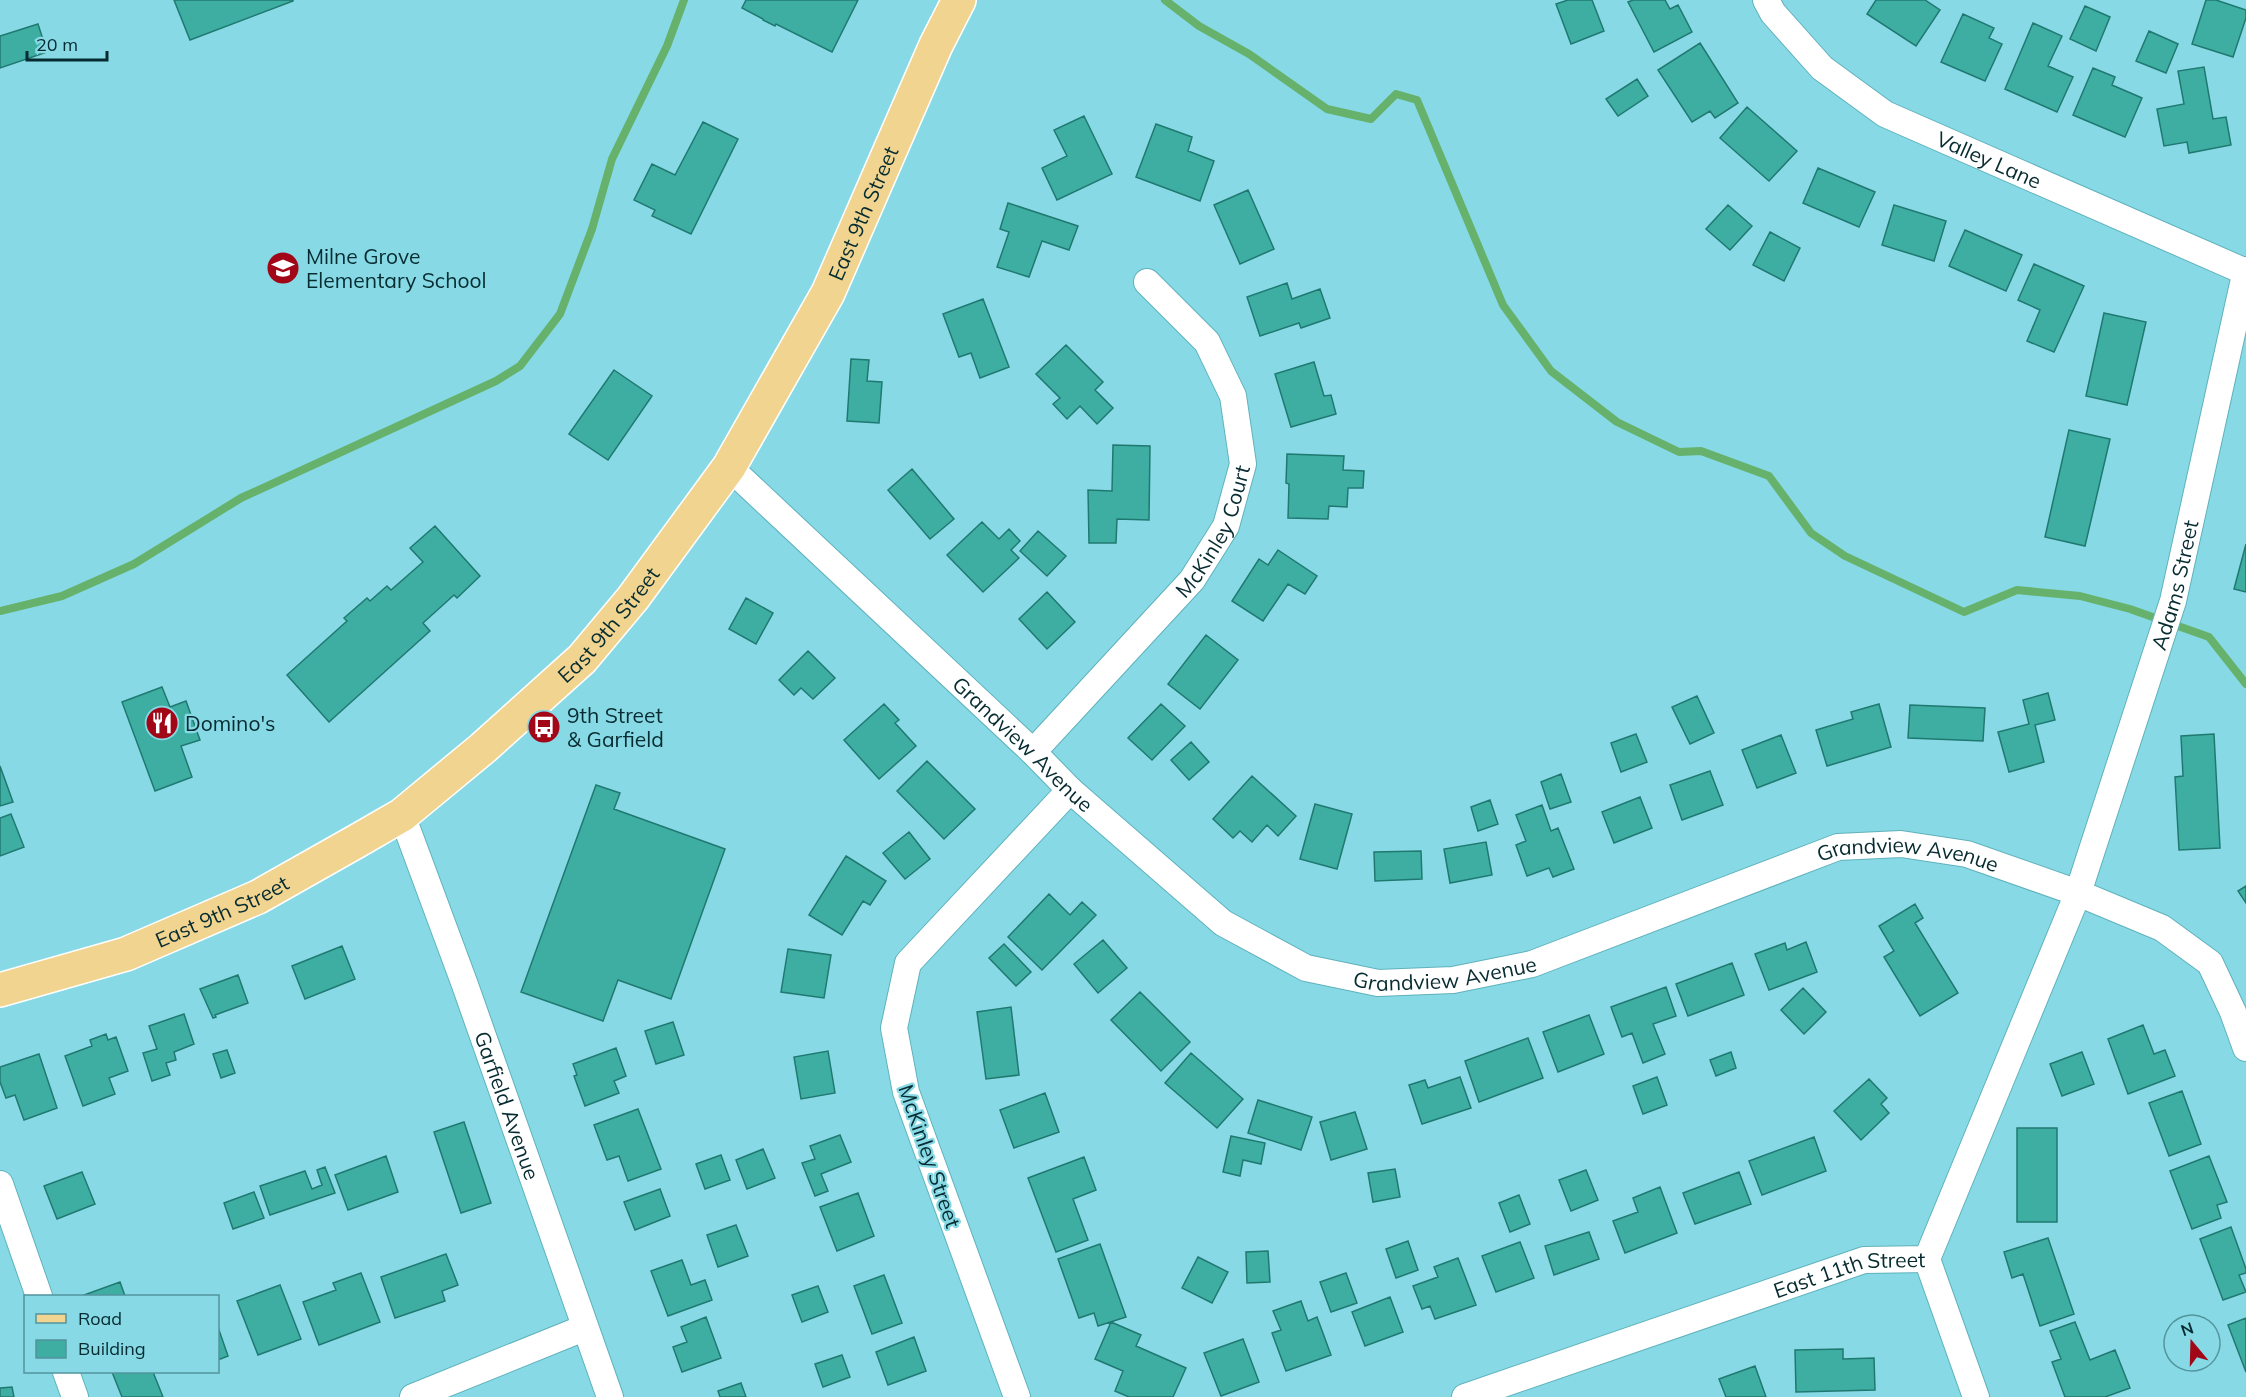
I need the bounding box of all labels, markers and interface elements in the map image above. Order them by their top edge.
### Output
scale bar [27,24,106,62]
text: 20 m [36,33,78,56]
street label: Valley Lane [1933,125,2045,194]
street label: East 9th Street [822,142,903,284]
place label: Milne Grove Elementary School [306,243,487,293]
school or university icon: Milne Grove Elementary School [265,250,301,286]
street label: McKinley Court [1170,462,1255,603]
street label: Adams Street [2145,517,2203,653]
street label: East 9th Street [552,562,665,688]
street label: Grandview Avenue [947,671,1099,817]
place label: 9th Street & Garfield [567,702,664,752]
restaurant icon: Domino's [144,705,180,741]
bus stop icon: 9th Street & Garfield [526,709,562,745]
place label: Domino's [185,710,275,736]
street label: Grandview Avenue [1813,831,2002,877]
street label: East 9th Street [151,869,293,953]
street label: Grandview Avenue [1351,950,1539,996]
street label: Garfield Avenue [469,1028,546,1183]
street label: McKinley Street [893,1081,967,1231]
street label: East 11th Street [1770,1246,1926,1303]
legend [24,1295,219,1373]
text: Road [78,1307,122,1330]
north arrow [2162,1313,2222,1373]
text: N [2178,1317,2196,1340]
text: Building [78,1337,146,1360]

